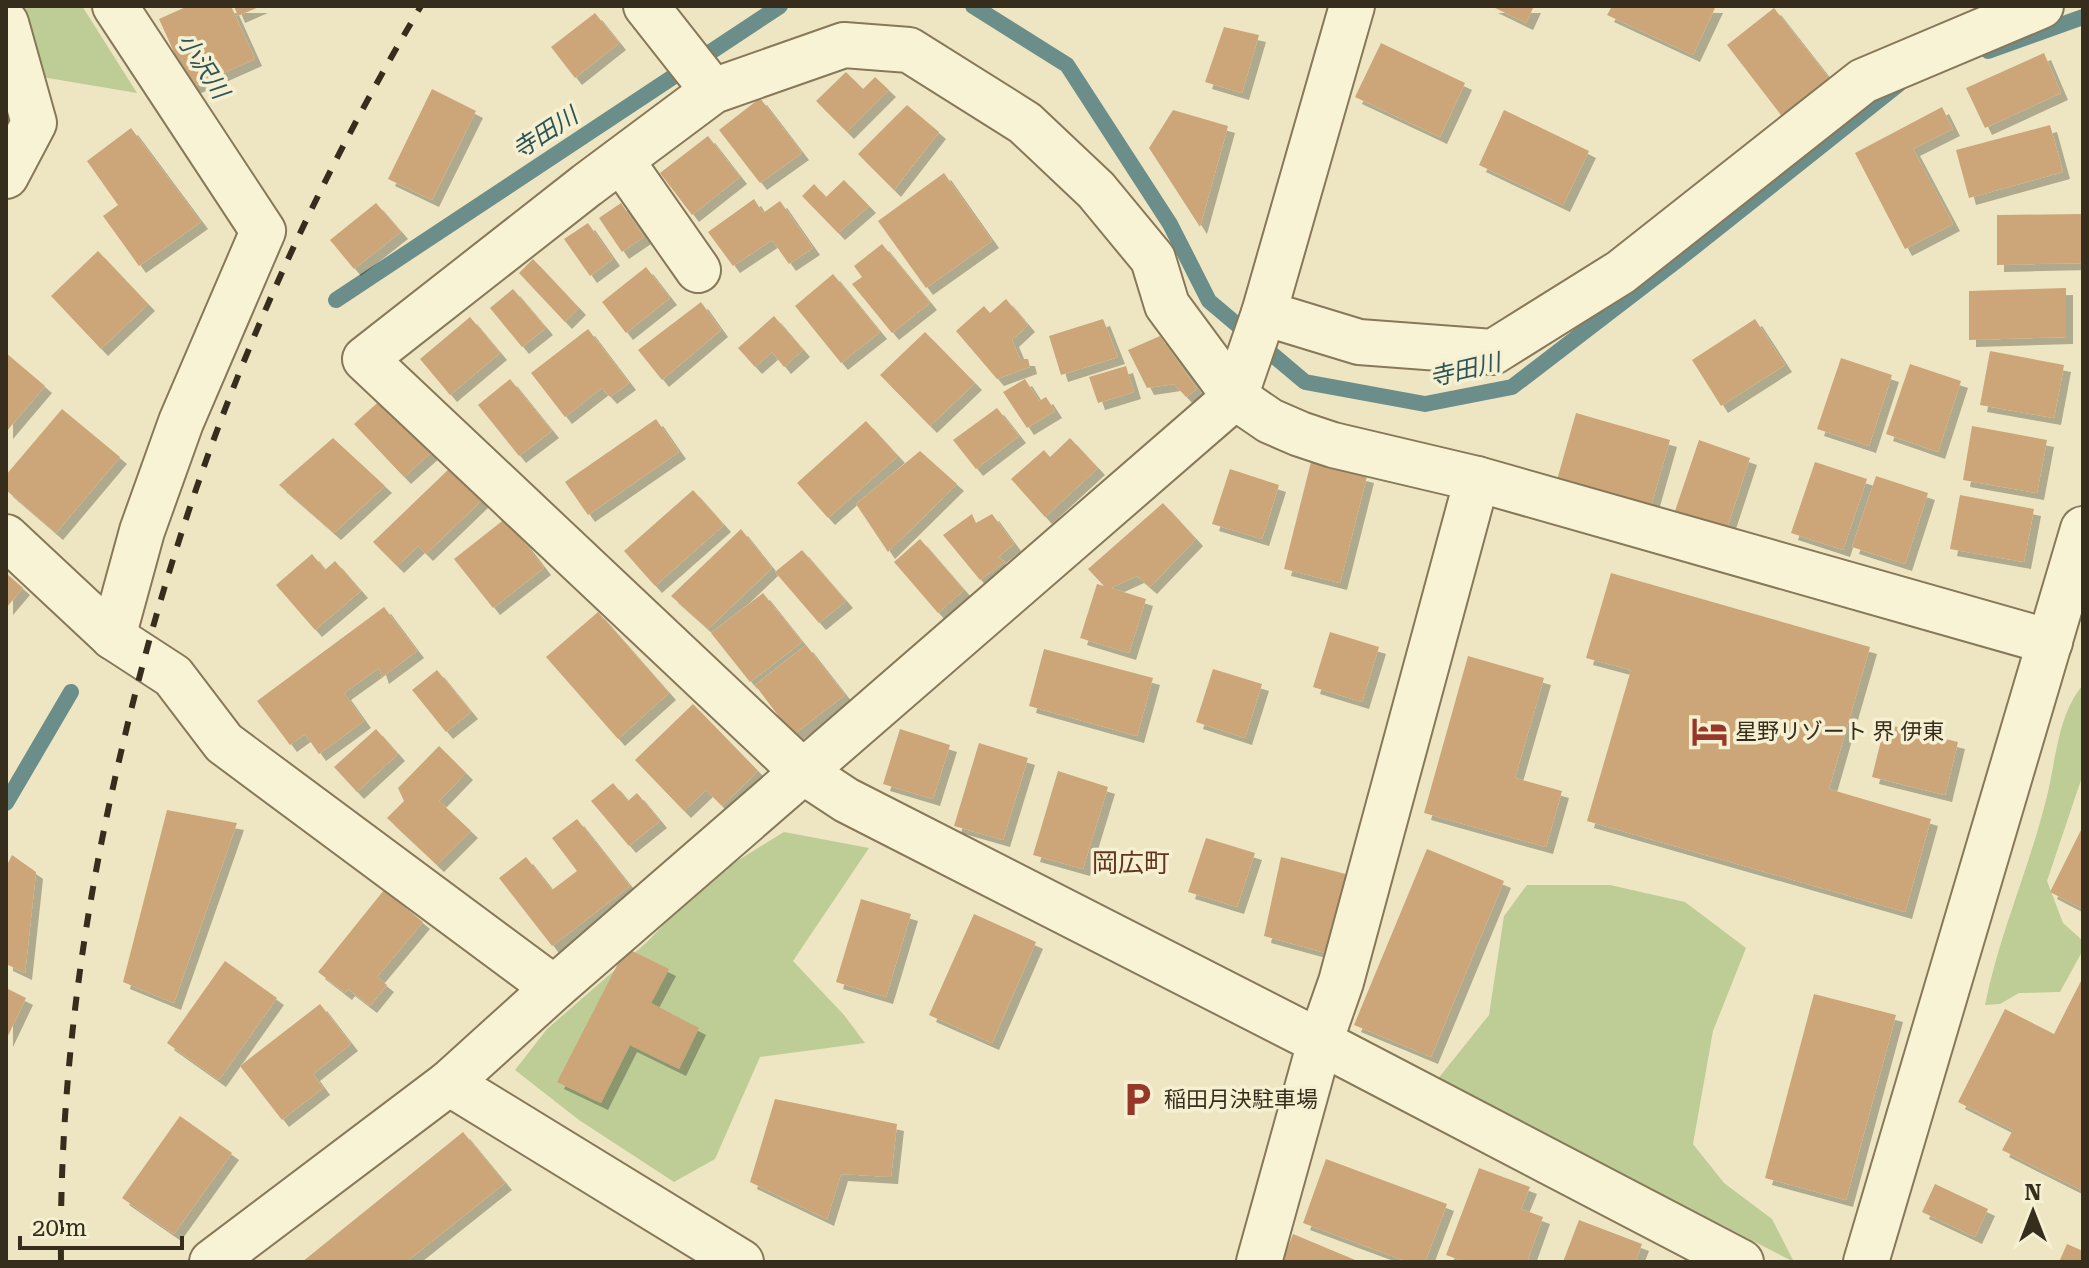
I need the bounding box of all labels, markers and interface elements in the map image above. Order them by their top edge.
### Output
water label: 小沢川 [172,28,236,106]
water label: 寺田川 [507,100,585,164]
water label: 寺田川 [1427,348,1506,392]
hotel icon: 星野リゾート 界 伊東 [1690,712,1728,750]
place label: 星野リゾート 界 伊東 [1735,719,1944,744]
district label: 岡広町 [1092,848,1170,878]
parking icon: 稲田月決駐車場 [1119,1080,1157,1118]
place label: 稲田月決駐車場 [1164,1087,1318,1112]
north arrow [1993,1172,2073,1252]
text: N [2025,1180,2042,1205]
scale bar [20,1200,182,1250]
text: 20 m [32,1214,87,1242]

